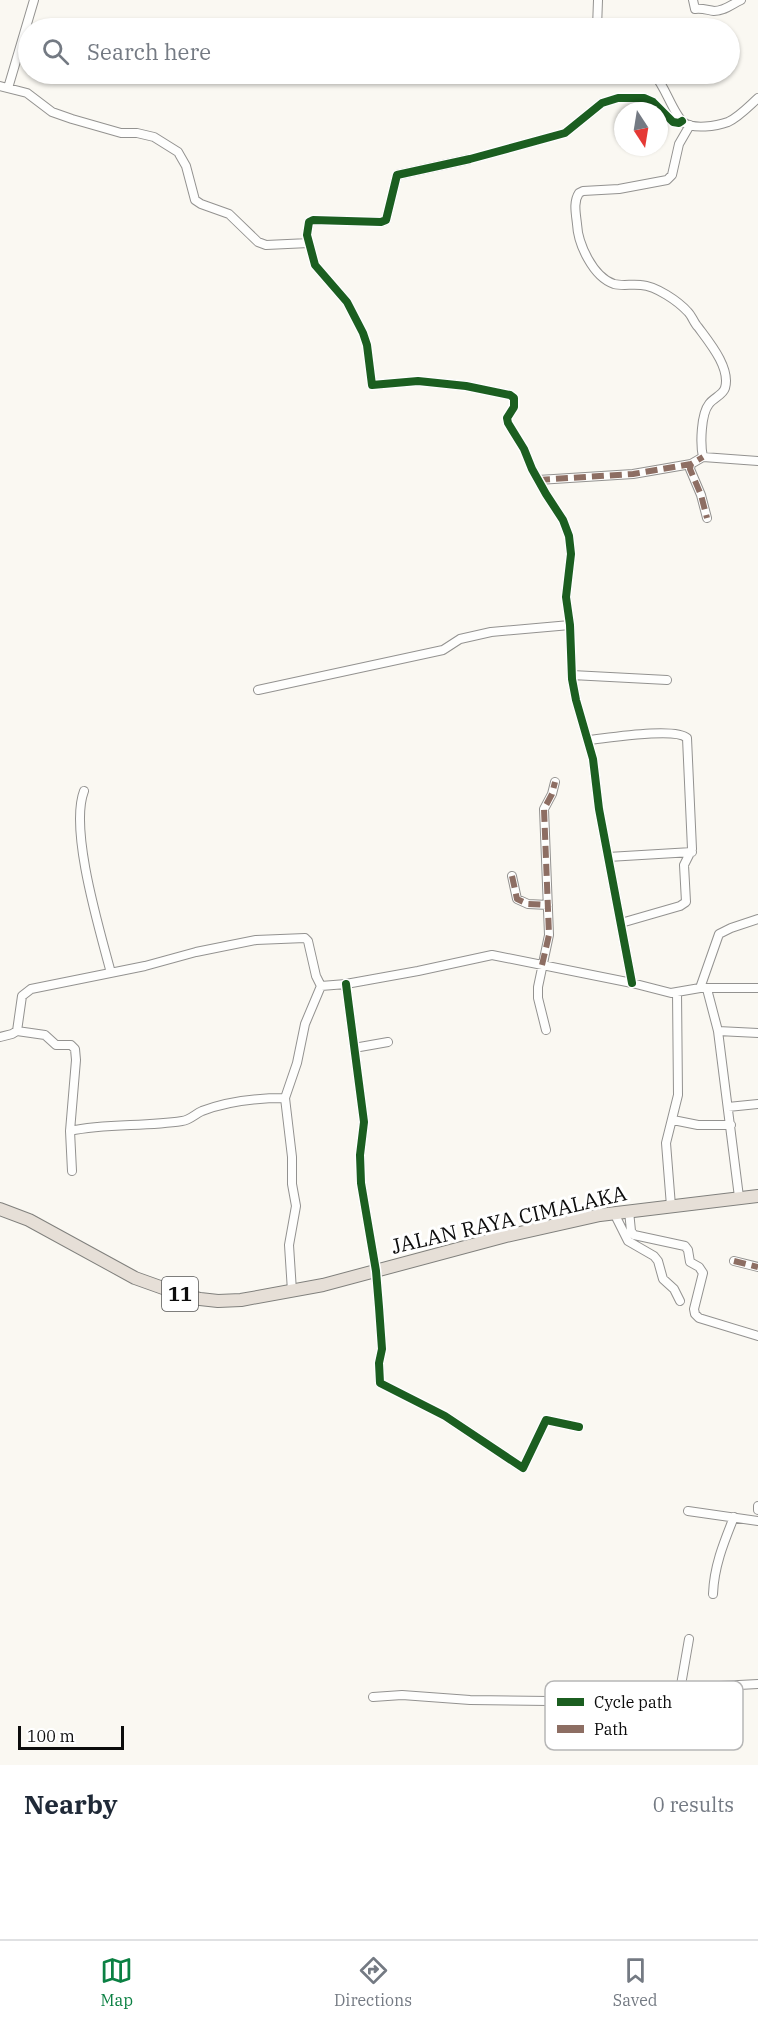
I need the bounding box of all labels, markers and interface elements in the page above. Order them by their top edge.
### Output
search box [18,18,740,84]
icon: search [39,35,72,68]
text: Search here [87,37,211,66]
north arrow [614,102,668,156]
street label: JALAN RAYA CIMALAKA [388,1178,630,1260]
road number: 11 [162,1277,198,1311]
legend [545,1681,743,1750]
text: Cycle path [594,1692,672,1712]
text: Path [594,1719,628,1739]
scale bar [18,1723,124,1750]
text: 100 m [27,1726,75,1746]
text: Nearby [24,1787,118,1821]
text: 0 results [653,1791,734,1818]
tab: Map [100,1954,133,2010]
tab: Directions [334,1954,412,2010]
tab: Saved [613,1954,658,2010]

